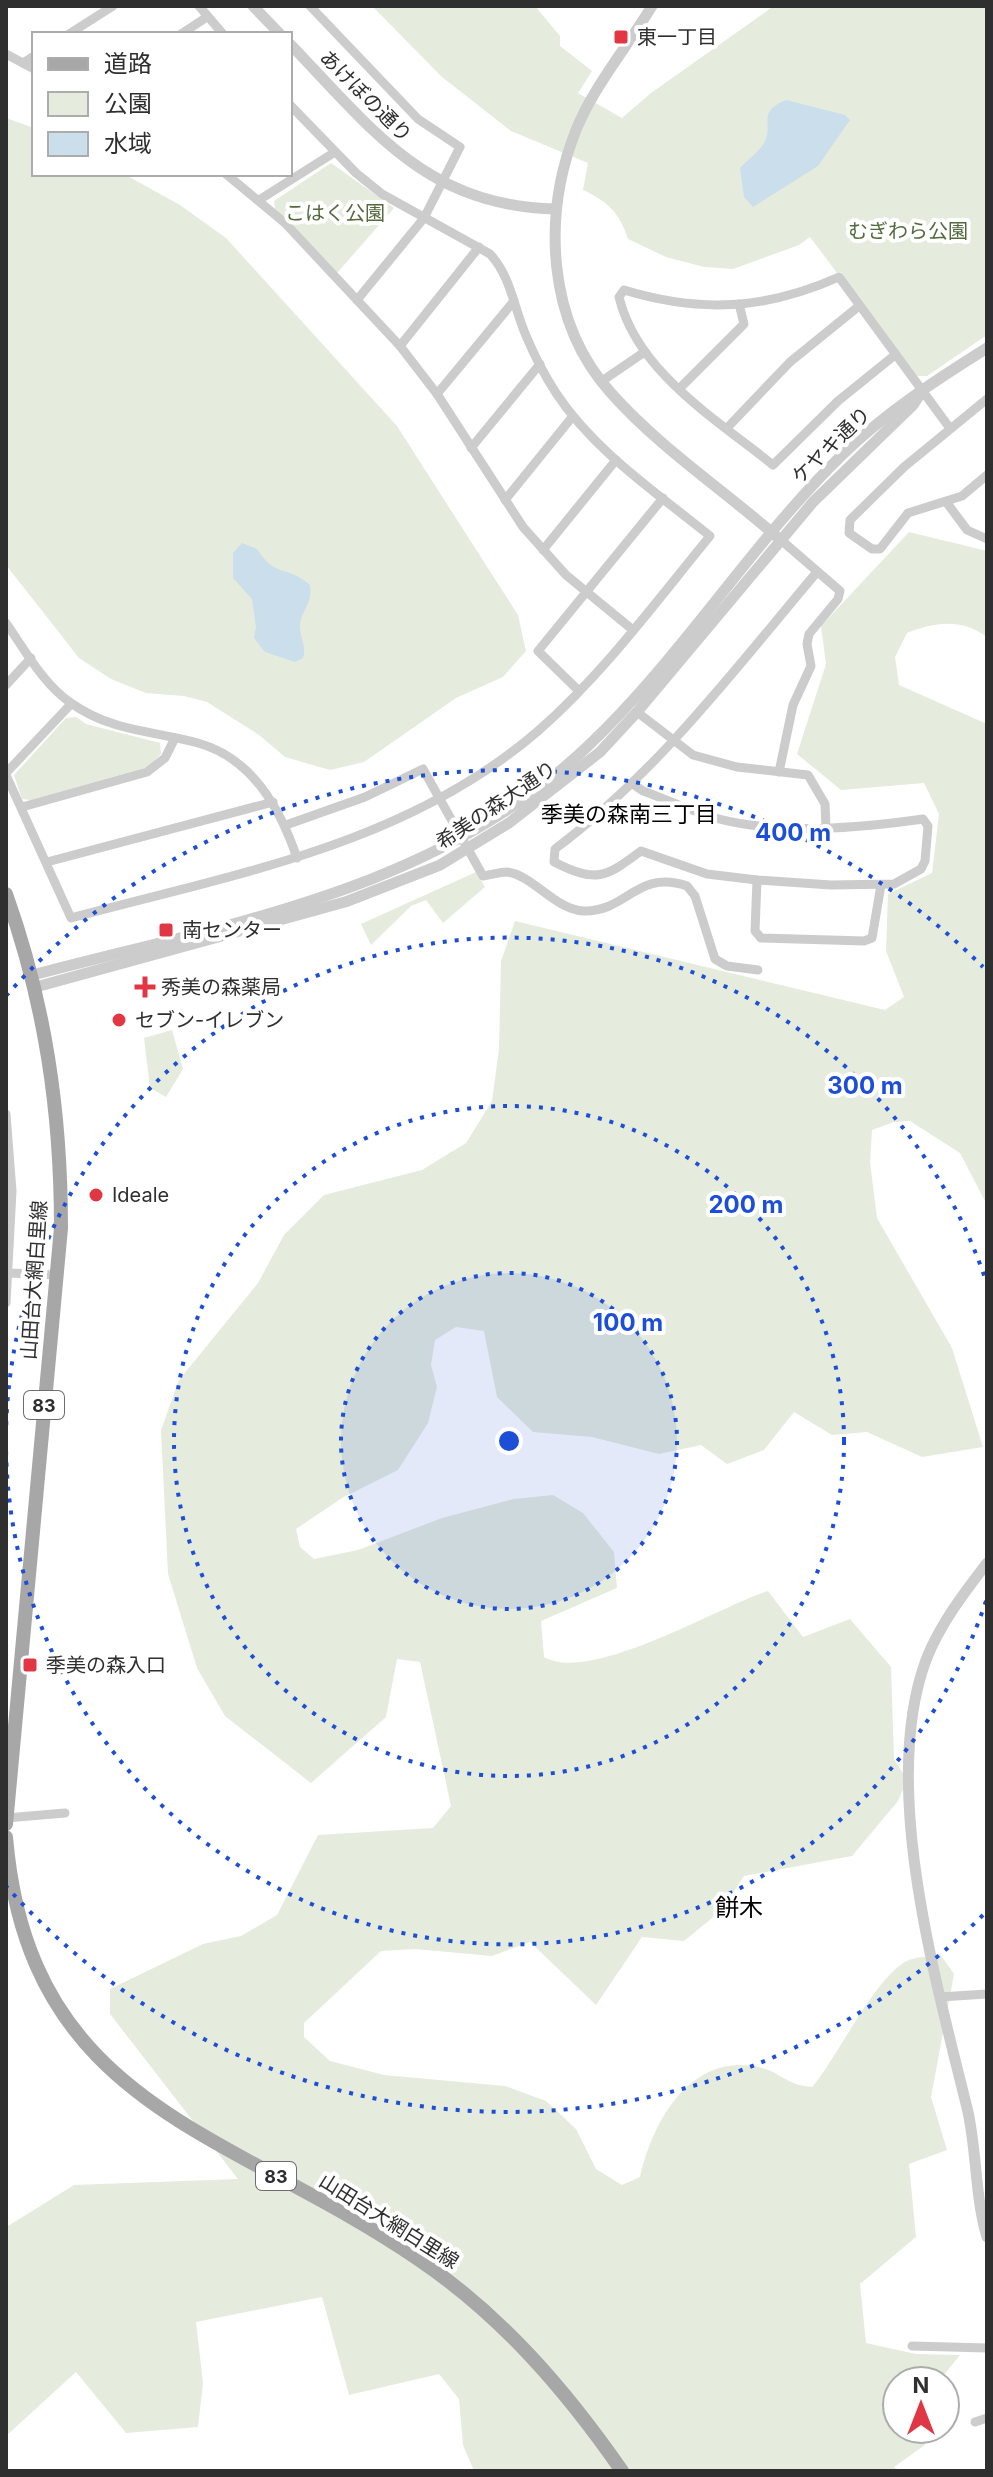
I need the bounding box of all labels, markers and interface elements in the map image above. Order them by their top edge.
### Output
place label: 東一丁目 [637,25,717,49]
marker: 東一丁目 [612,28,630,46]
legend [32,32,292,176]
street label: あけぼの通り [315,45,417,147]
text: 道路 [104,49,152,78]
text: 公園 [104,89,152,118]
text: 水域 [104,129,152,158]
park label: こはく公園 [285,201,385,225]
park label: むぎわら公園 [848,219,968,243]
street label: ケヤキ通り [787,402,875,488]
street label: 希美の森大通り [431,756,561,854]
district label: 季美の森南三丁目 [541,801,717,827]
text: 400 m [755,818,831,847]
place label: 南センター [182,918,282,942]
marker: 南センター [157,921,175,939]
place label: 秀美の森薬局 [161,975,281,999]
marker: 秀美の森薬局 [136,978,154,996]
place label: セブン-イレブン [135,1008,284,1032]
marker: セブン-イレブン [110,1011,128,1029]
text: 300 m [827,1071,903,1100]
place label: Ideale [112,1183,169,1207]
marker: Ideale [87,1186,105,1204]
text: 200 m [708,1190,784,1219]
street label: 山田台大網白里線 [16,1199,52,1361]
text: 100 m [593,1308,663,1337]
road number: 83 [24,1391,64,1419]
centre of rings [495,1427,523,1455]
place label: 季美の森入口 [46,1653,166,1677]
marker: 季美の森入口 [21,1656,39,1674]
district label: 餅木 [715,1893,763,1922]
road number: 83 [256,2162,296,2190]
street label: 山田台大網白里線 [315,2168,463,2274]
north arrow [881,2365,961,2445]
text: N [913,2372,929,2398]

